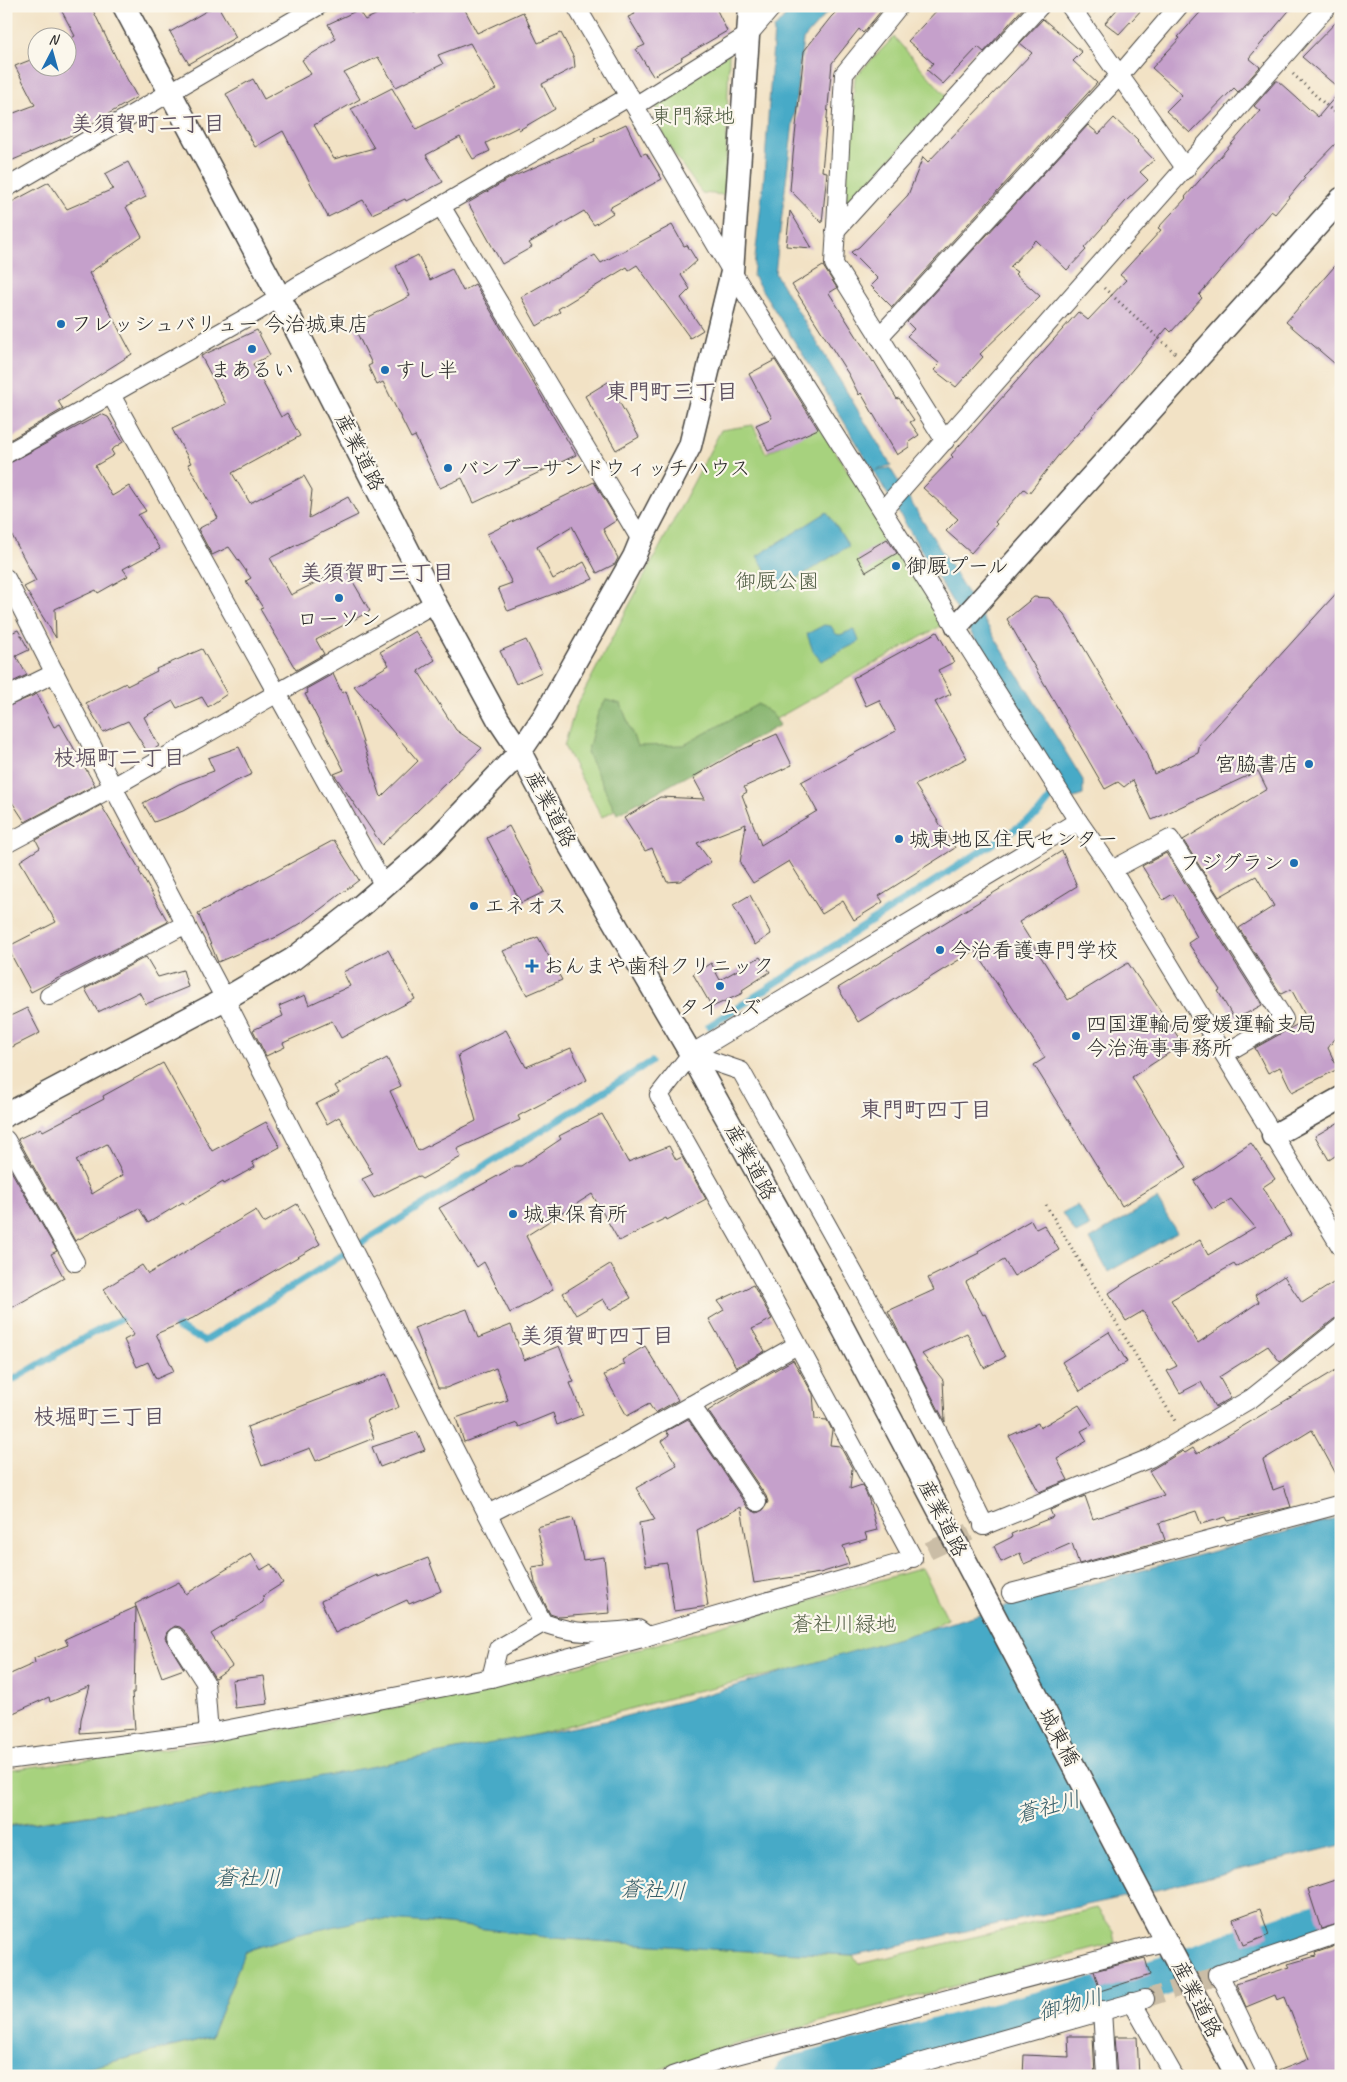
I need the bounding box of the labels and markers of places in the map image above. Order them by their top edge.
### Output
place label: フレッシュバリュー 今治城東店 [71,311,369,337]
marker: フレッシュバリュー 今治城東店 [55,318,67,330]
marker: まあるい [246,343,258,355]
place label: まあるい [210,357,294,383]
place label: すし半 [395,357,458,383]
marker: すし半 [379,364,391,376]
place label: バンブーサンドウィッチハウス [458,455,751,481]
marker: バンブーサンドウィッチハウス [442,462,454,474]
place label: 御厩プール [906,553,1008,579]
marker: 御厩プール [890,560,902,572]
marker: ローソン [333,592,345,604]
place label: ローソン [297,606,381,632]
place label: 宮脇書店 [1215,751,1299,777]
marker: 宮脇書店 [1303,758,1315,770]
place label: 城東地区住民センター [909,826,1118,852]
marker: 城東地区住民センター [893,833,905,845]
place label: フジグラン [1180,850,1284,876]
marker: フジグラン [1288,857,1300,869]
place label: エネオス [484,893,567,919]
marker: エネオス [468,900,480,912]
place label: 今治看護専門学校 [950,937,1118,963]
marker: 今治看護専門学校 [934,944,946,956]
place label: おんまや歯科クリニック [543,953,774,979]
marker: おんまや歯科クリニック [525,959,539,973]
marker: タイムズ [714,980,726,992]
place label: タイムズ [679,994,761,1020]
place label: 四国運輸局愛媛運輸支局 今治海事事務所 [1086,1011,1317,1061]
marker: 四国運輸局愛媛運輸支局 今治海事事務所 [1070,1030,1082,1042]
place label: 城東保育所 [523,1201,628,1227]
marker: 城東保育所 [507,1208,519,1220]

